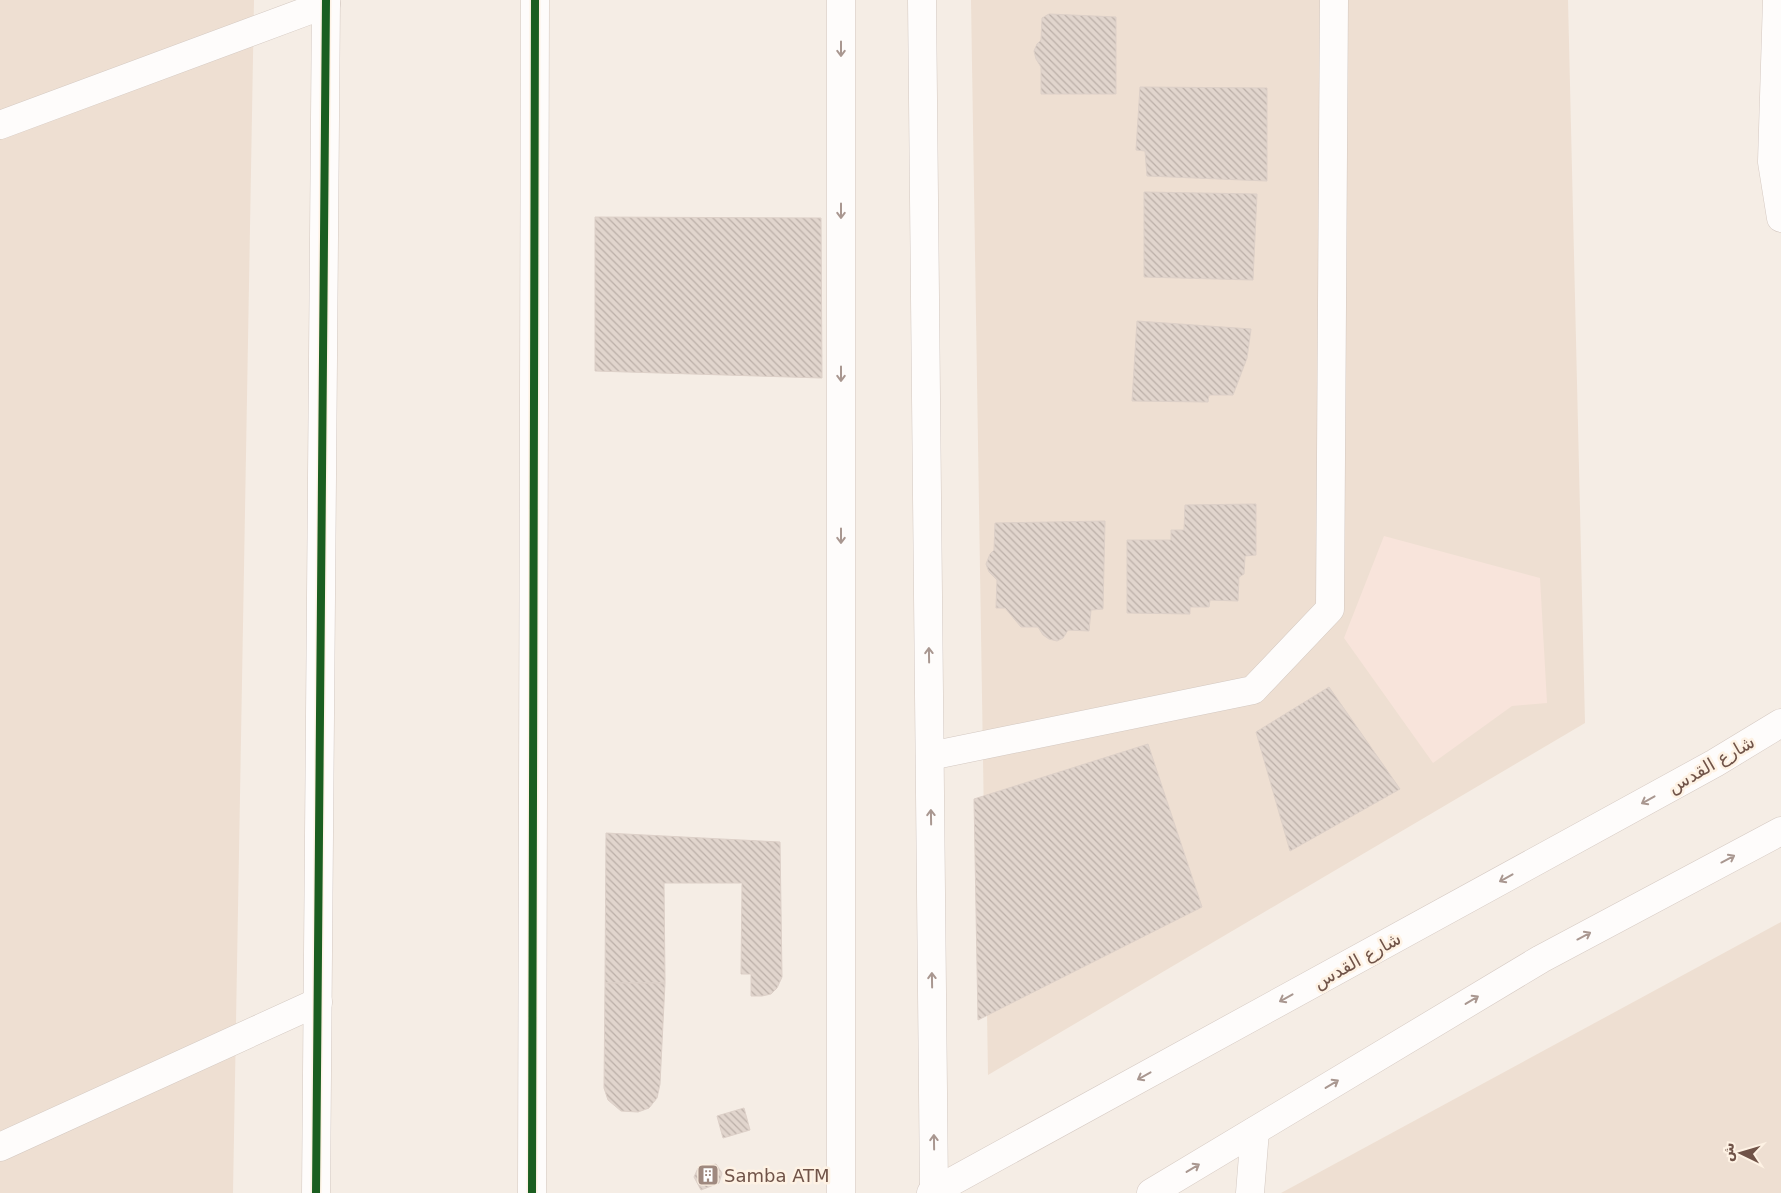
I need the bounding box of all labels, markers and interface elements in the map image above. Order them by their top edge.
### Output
one-way arrow [836,40,846,56]
one-way arrow [836,202,846,219]
one-way arrow [836,365,846,381]
one-way arrow [836,528,846,544]
one-way arrow [924,647,934,664]
street label: شارع القدس [1664,731,1759,798]
one-way arrow [1641,796,1656,805]
one-way arrow [926,810,936,826]
one-way arrow [1720,854,1734,864]
one-way arrow [1498,873,1513,883]
street label: شارع القدس [1310,927,1405,994]
one-way arrow [1576,931,1591,940]
one-way arrow [927,972,937,988]
one-way arrow [1280,994,1294,1004]
one-way arrow [1464,995,1478,1005]
one-way arrow [1137,1072,1152,1082]
one-way arrow [1325,1079,1339,1089]
north arrow [1716,1128,1766,1178]
one-way arrow [929,1135,939,1151]
text: ش [1719,1142,1737,1162]
one-way arrow [1186,1162,1200,1172]
building icon: Samba ATM [696,1163,720,1187]
place label: Samba ATM [724,1165,830,1186]

